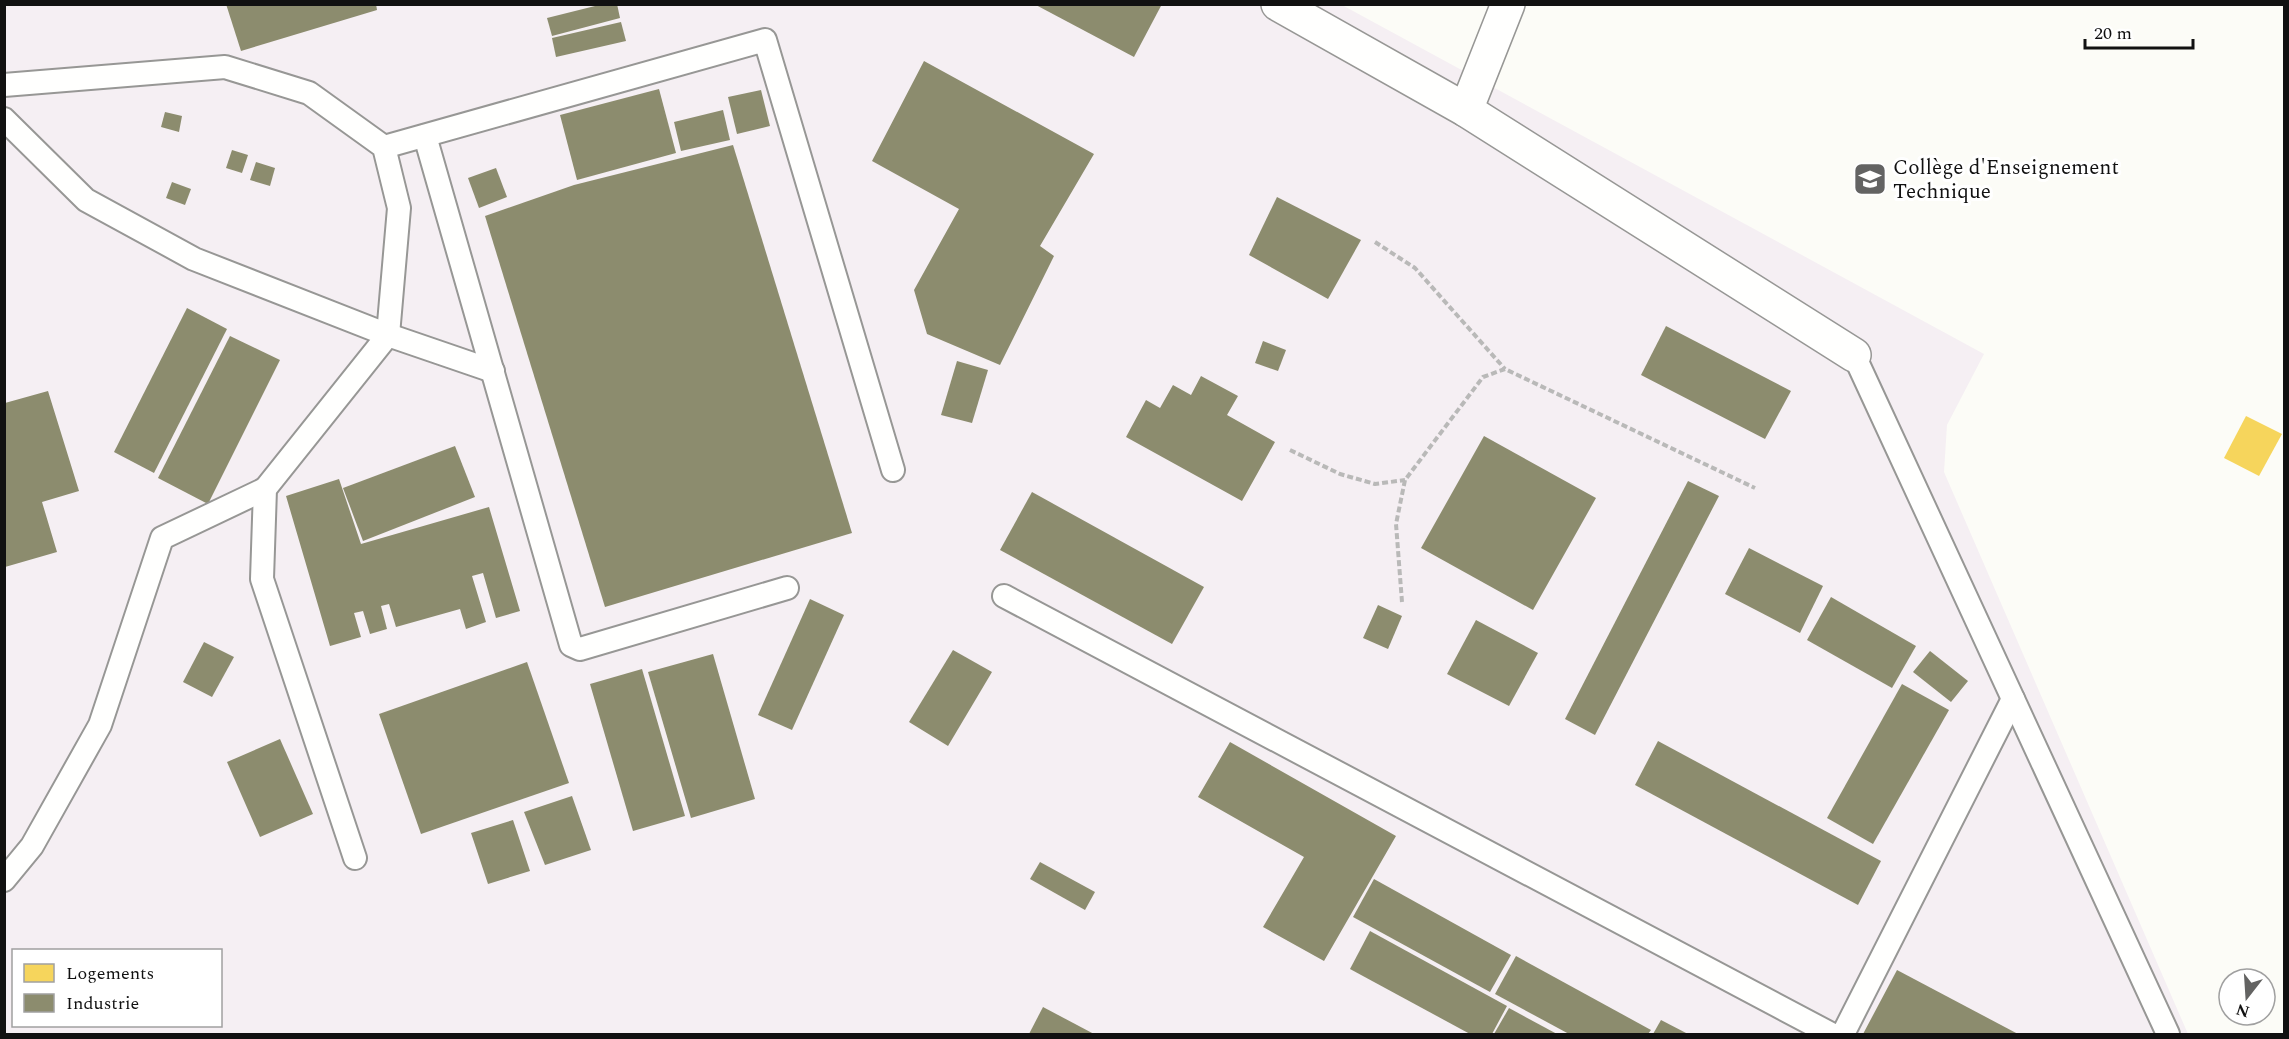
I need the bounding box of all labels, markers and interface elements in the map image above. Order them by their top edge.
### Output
scale bar [2085,12,2193,50]
text: 20 m [2094,20,2132,47]
place label: Collège d'Enseignement Technique [1893,152,2119,208]
school or university icon: Collège d'Enseignement Technique [1852,161,1888,197]
legend [12,949,222,1027]
text: Logements [66,960,154,987]
north arrow [2217,967,2277,1027]
text: Industrie [66,990,139,1017]
text: N [2233,997,2253,1024]

